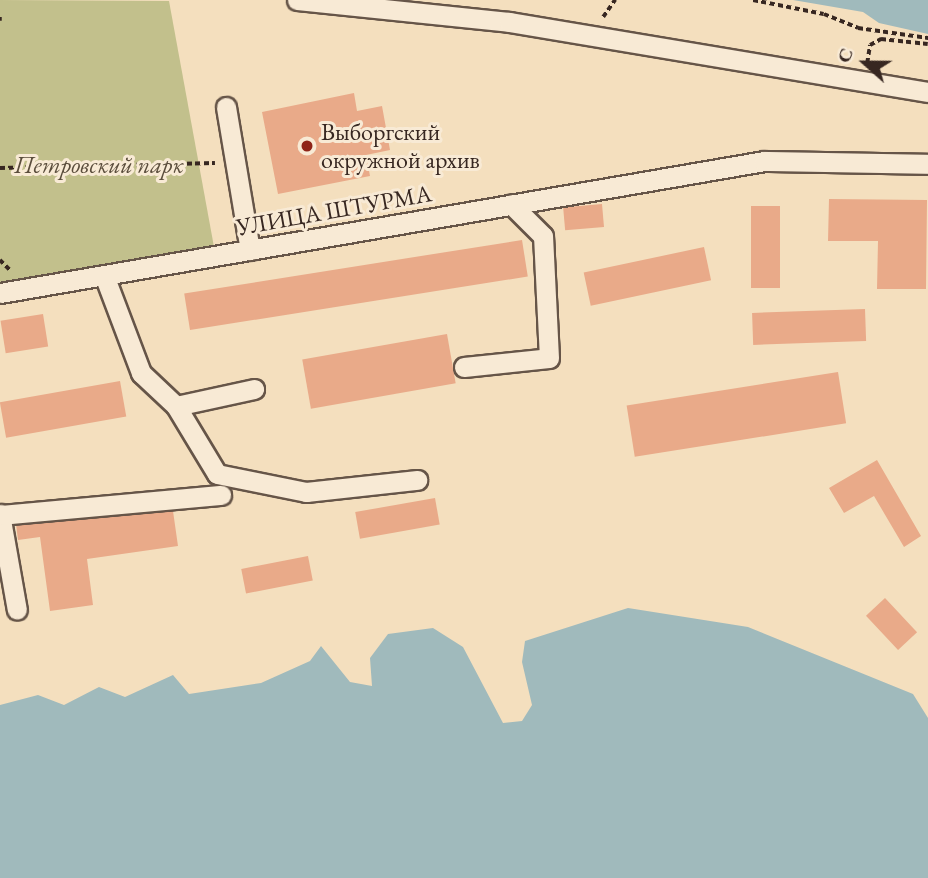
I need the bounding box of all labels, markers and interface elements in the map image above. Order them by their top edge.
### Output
north arrow [830,28,900,98]
text: С [831,45,859,66]
place label: Выборгский окружной архив [321,118,480,174]
marker: Выборгский окружной архив [299,138,315,154]
park label: Петровский парк [14,151,184,179]
street label: УЛИЦА ШТУРМА [234,179,434,241]

